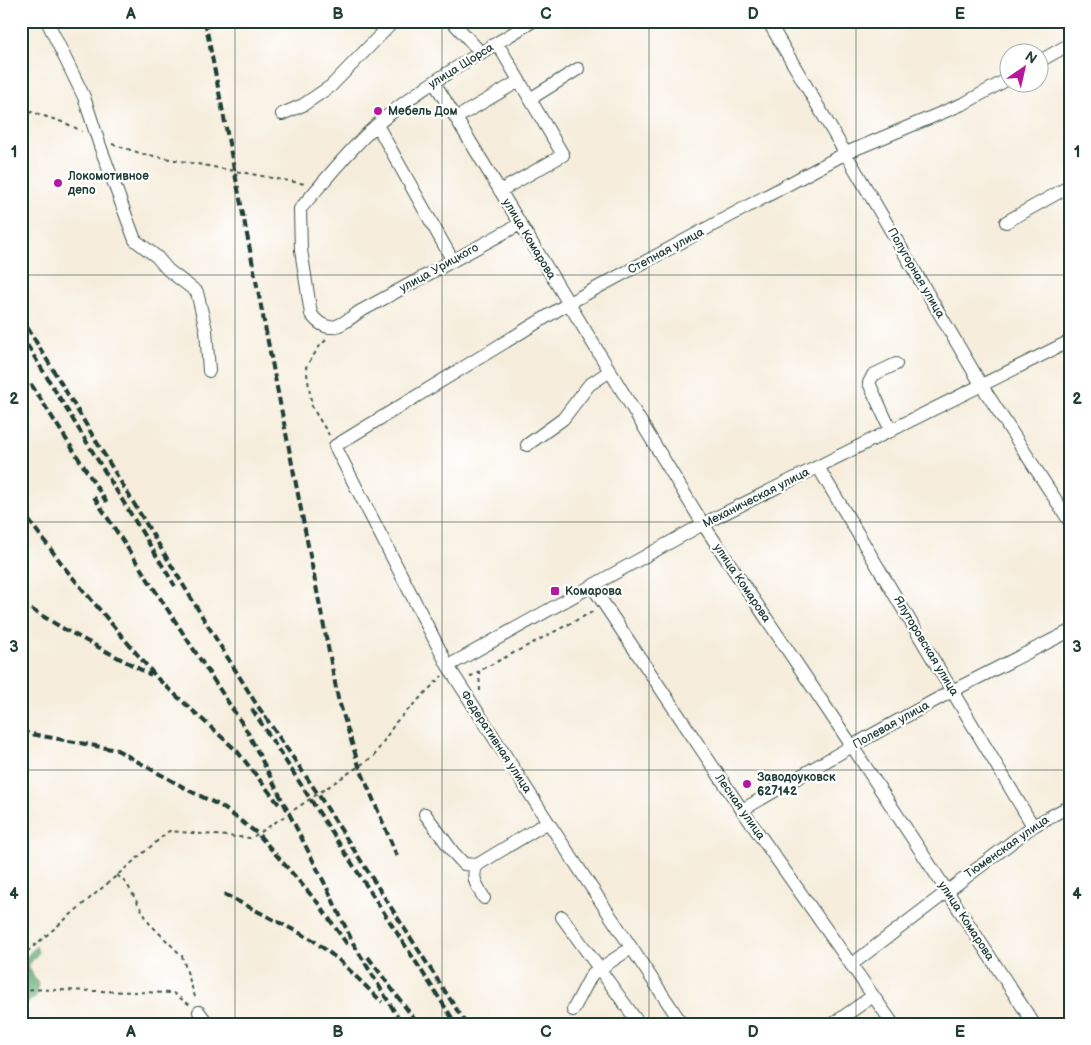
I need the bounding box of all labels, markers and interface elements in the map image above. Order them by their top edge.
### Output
text: A [125,5,136,24]
text: B [332,5,344,24]
text: C [540,5,552,24]
text: D [747,5,759,24]
text: E [955,5,965,24]
street label: улица Щорса [426,40,496,92]
north arrow [998,42,1048,92]
text: N [1022,48,1040,68]
place label: Мебель Дом [388,104,458,119]
marker: Мебель Дом [372,105,384,117]
text: 1 [11,143,17,162]
text: 1 [1074,143,1080,162]
place label: Локомотивное депо [67,169,149,198]
marker: Локомотивное депо [52,177,64,189]
street label: улица Комарова [499,196,559,282]
street label: Степная улица [625,225,707,277]
street label: Полугорная улица [884,225,948,321]
street label: улица Урицкого [397,240,481,296]
text: 2 [9,390,19,409]
text: 2 [1072,390,1082,409]
street label: Механическая улица [700,465,812,531]
street label: улица Комарова [710,541,774,625]
place label: Комарова [565,584,623,599]
marker: Комарова [549,585,561,597]
street label: Ялуторовская улица [890,593,962,699]
text: 3 [9,638,19,657]
text: 3 [1072,638,1082,657]
street label: Федеративная улица [457,688,535,796]
street label: Полевая улица [850,698,932,752]
street label: Лесная улица [711,770,768,843]
place label: Заводоуковск 627142 [757,770,836,799]
marker: Заводоуковск 627142 [741,778,753,790]
street label: Тюменская улица [962,812,1052,882]
street label: улица Комарова [935,878,997,964]
text: 4 [9,885,19,904]
text: 4 [1072,885,1082,904]
text: A [125,1023,136,1042]
text: B [332,1023,344,1042]
text: C [540,1023,552,1042]
text: D [747,1023,759,1042]
text: E [955,1023,965,1042]

